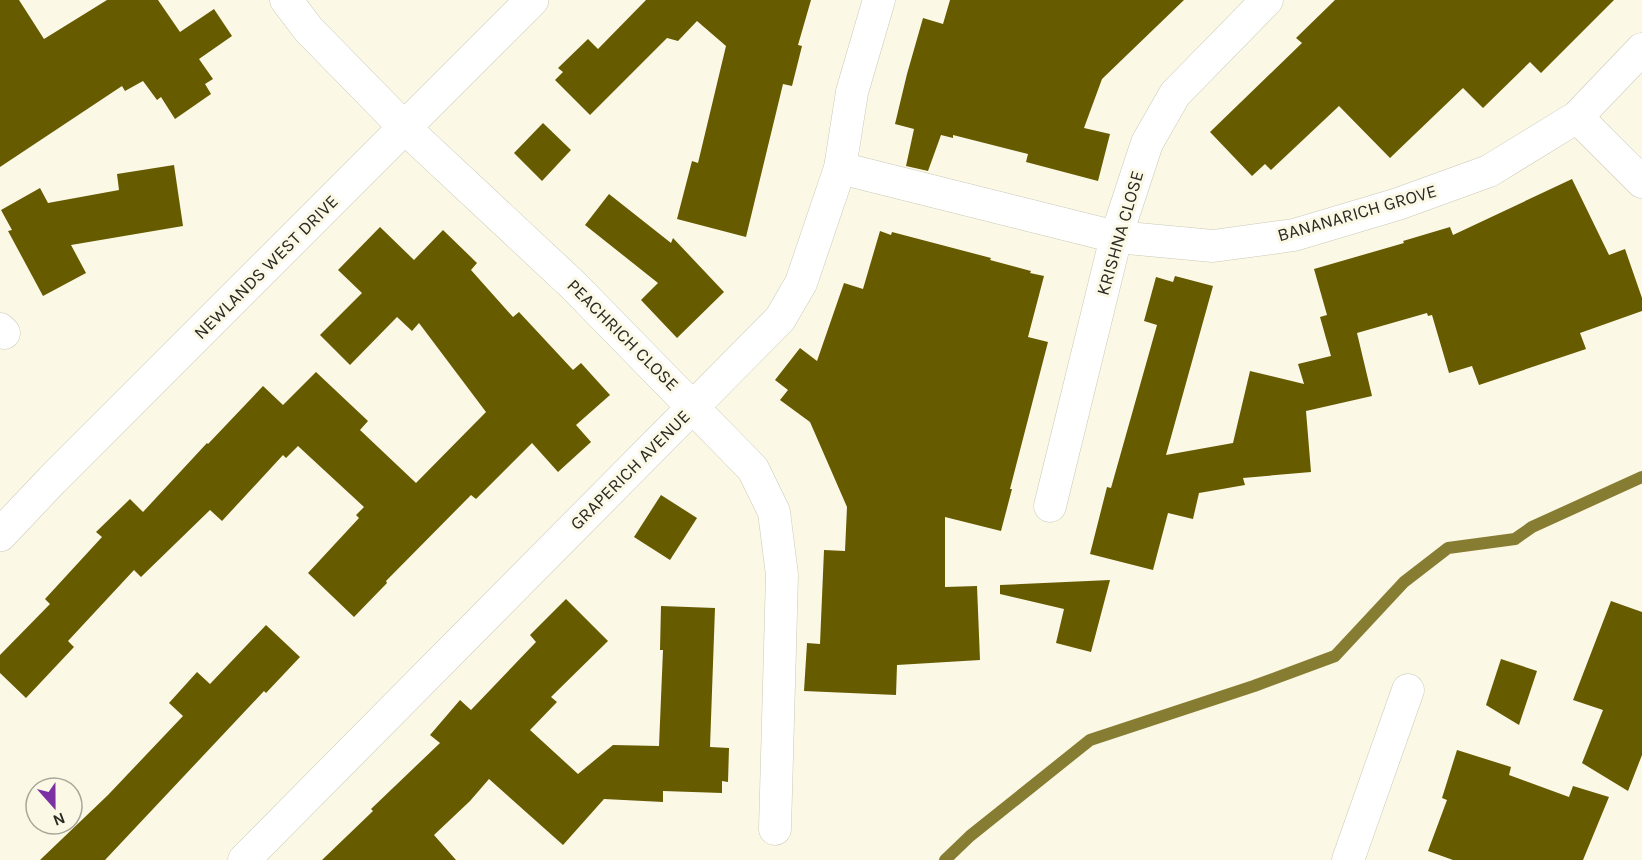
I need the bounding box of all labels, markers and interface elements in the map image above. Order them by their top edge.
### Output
street label: KRISHNA CLOSE [1092,168,1148,298]
street label: BANANARICH GROVE [1275,180,1439,246]
street label: NEWLANDS WEST DRIVE [189,190,343,344]
street label: PEACHRICH CLOSE [563,275,683,395]
street label: GRAPERICH AVENUE [565,405,695,535]
north arrow [24,776,84,836]
text: N [50,809,68,830]

